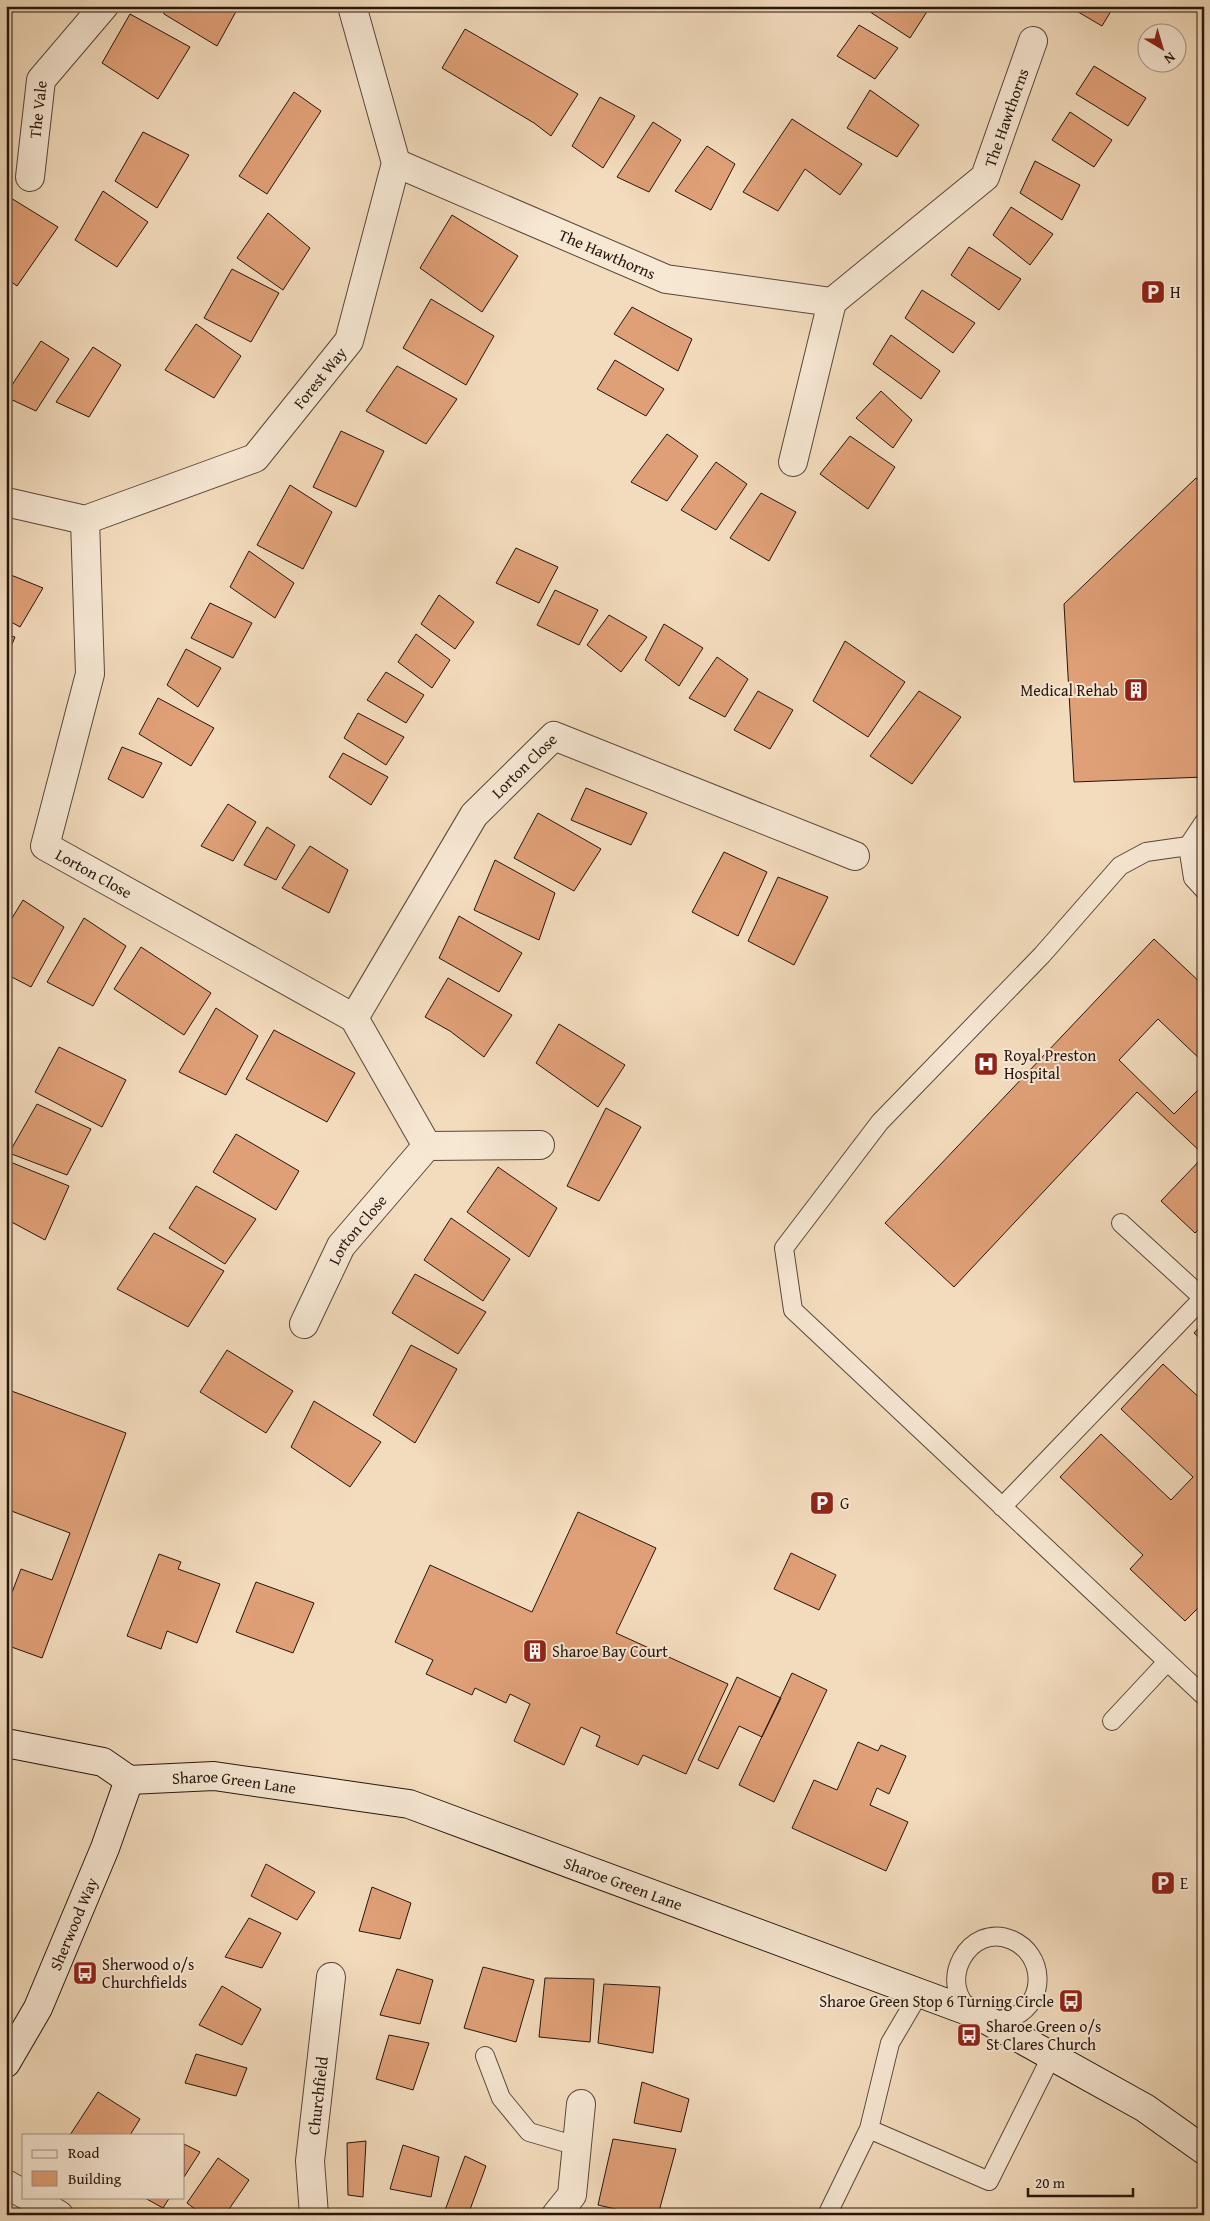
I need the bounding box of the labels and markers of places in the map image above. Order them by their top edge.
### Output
parking icon: H [1140,279,1166,305]
place label: H [1170,280,1181,304]
building icon: Medical Rehab [1123,677,1149,703]
place label: Medical Rehab [1020,678,1118,702]
place label: Royal Preston Hospital [1004,1043,1096,1085]
hospital icon: Royal Preston Hospital [973,1051,999,1077]
parking icon: G [809,1490,835,1516]
place label: G [840,1491,850,1515]
building icon: Sharoe Bay Court [522,1638,548,1664]
place label: Sharoe Bay Court [552,1639,668,1663]
parking icon: E [1150,1870,1176,1896]
place label: E [1180,1871,1188,1895]
place label: Sherwood o/s Churchfields [102,1952,194,1994]
bus stop icon: Sherwood o/s Churchfields [72,1960,98,1986]
bus stop icon: Sharoe Green Stop 6 Turning Circle [1058,1988,1084,2014]
place label: Sharoe Green Stop 6 Turning Circle [819,1989,1054,2013]
place label: Sharoe Green o/s St Clares Church [986,2014,1101,2056]
bus stop icon: Sharoe Green o/s St Clares Church [956,2022,982,2048]

